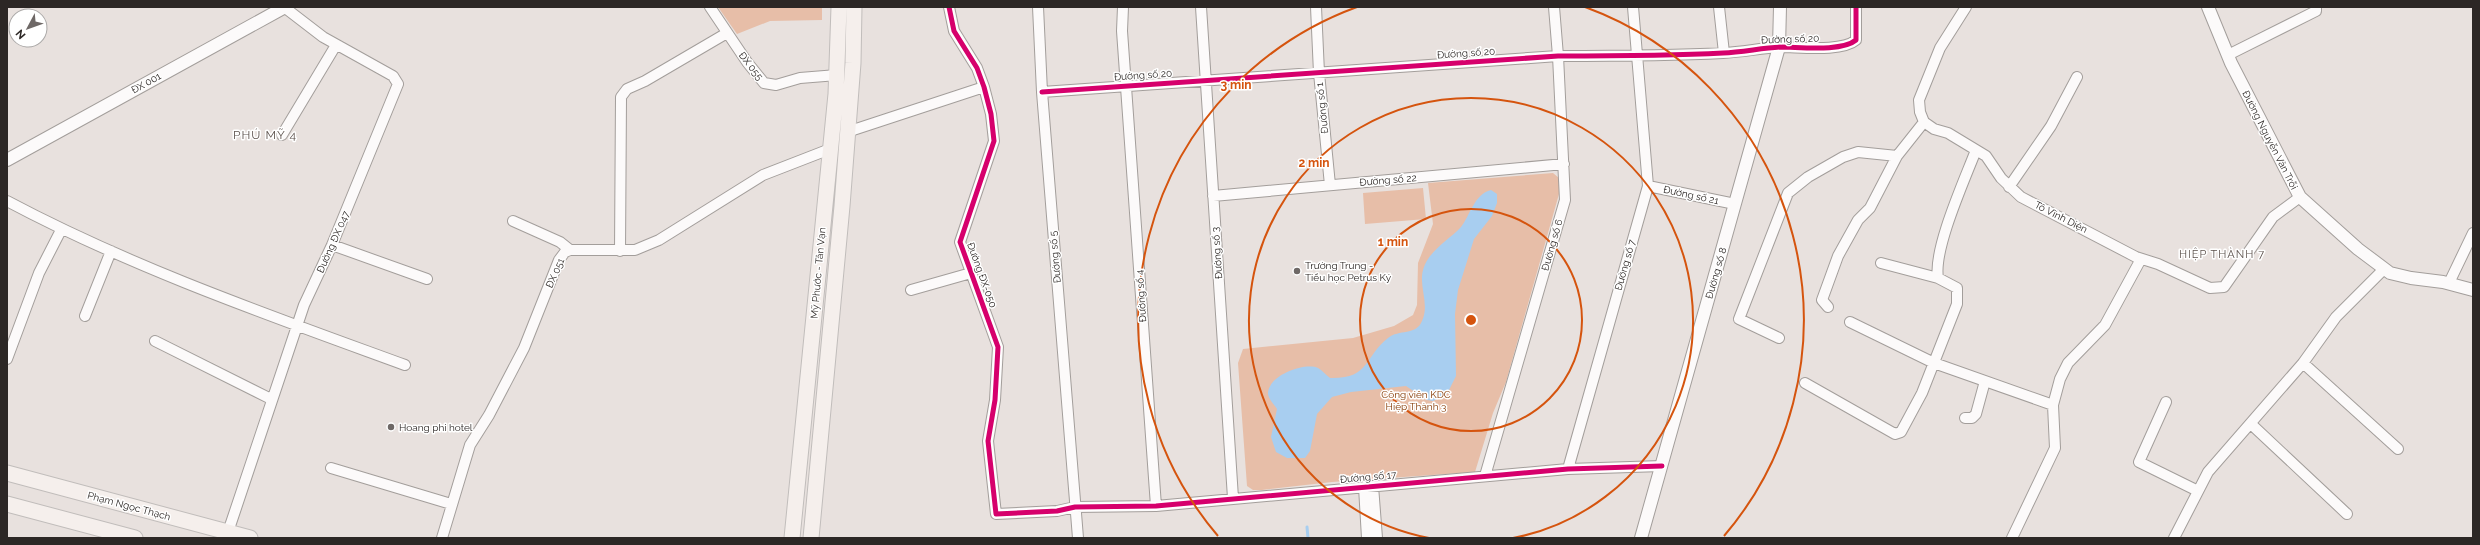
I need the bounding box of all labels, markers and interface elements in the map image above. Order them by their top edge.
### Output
north arrow [8,8,48,48]
text: N [13,27,28,42]
street label: Đường số 20 [1761,32,1819,46]
street label: Đường số 20 [1437,45,1495,61]
street label: ĐX 055 [737,50,766,83]
street label: Đường số 20 [1114,67,1172,83]
street label: ĐX 001 [129,70,163,96]
text: 3 min [1220,78,1252,92]
street label: Đường số 1 [1314,81,1330,134]
street label: Đường Nguyễn Văn Trỗi [2240,89,2300,191]
district label: PHÚ MỸ 4 [233,128,297,142]
text: 2 min [1298,156,1330,170]
street label: Đường số 22 [1359,172,1417,188]
street label: Đường số 21 [1662,184,1720,206]
street label: Tô Vĩnh Diện [2033,199,2089,235]
street label: Đường ĐX 047 [315,209,352,274]
street label: Đường số 6 [1539,218,1565,272]
street label: Mỹ Phước - Tân Vạn [809,227,827,319]
street label: Đường số 3 [1210,227,1224,279]
street label: Đường số 5 [1047,230,1063,284]
text: 1 min [1378,235,1408,249]
street label: Đường số 7 [1612,238,1638,292]
street label: Đường ĐX-050 [965,241,999,309]
street label: Đường số 8 [1703,246,1729,300]
district label: HIỆP THÀNH 7 [2179,247,2265,261]
street label: ĐX 051 [544,256,567,290]
place label: Trường Trung - Tiểu học Petrus Ký [1305,260,1392,283]
marker: Trường Trung - Tiểu học Petrus Ký [1292,266,1302,276]
street label: Đường số 4 [1134,269,1148,323]
centre of rings [1464,313,1478,327]
park label: Công viên KDC Hiệp Thành 3 [1381,389,1451,412]
marker: Hoang phi hotel [386,422,396,432]
place label: Hoang phi hotel [399,422,473,433]
street label: Đường số 17 [1339,469,1397,485]
street label: Phạm Ngọc Thạch [86,490,172,522]

